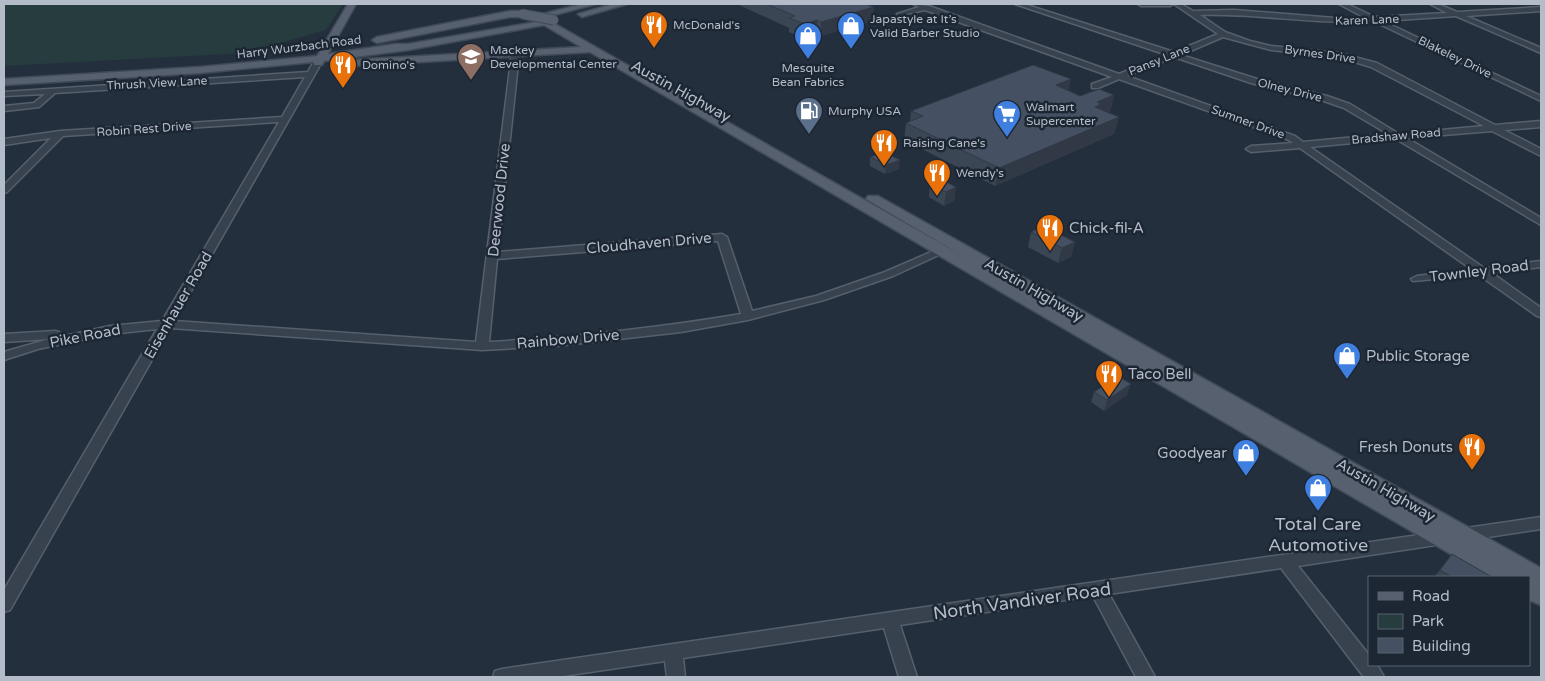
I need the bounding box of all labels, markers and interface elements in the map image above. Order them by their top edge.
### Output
restaurant icon: McDonald's [639,10,669,49]
shop icon: Japastyle at It’s Valid Barber Studio [836,11,866,50]
place label: Japastyle at It’s Valid Barber Studio [870,12,980,40]
street label: Karen Lane [1335,12,1400,28]
place label: McDonald's [673,18,740,32]
shop icon: Mesquite Bean Fabrics [793,21,823,60]
street label: Harry Wurzbach Road [236,32,362,62]
street label: Blakeley Drive [1416,33,1494,81]
street label: Pansy Lane [1126,41,1192,79]
school or university icon: Mackey Developmental Center [456,42,486,81]
street label: Byrnes Drive [1283,42,1357,66]
place label: Mackey Developmental Center [490,43,617,71]
restaurant icon: Domino's [328,50,358,89]
street label: Austin Highway [628,56,734,126]
place label: Domino's [362,58,415,72]
place label: Mesquite Bean Fabrics [772,61,845,89]
street label: Thrush View Lane [106,73,208,93]
street label: Olney Drive [1256,75,1324,105]
fuel station icon: Murphy USA [794,96,824,135]
supermarket icon: Walmart Supercenter [992,99,1022,138]
place label: Walmart Supercenter [1026,100,1096,128]
street label: Sumner Drive [1209,102,1287,142]
place label: Murphy USA [828,104,901,118]
street label: Robin Rest Drive [96,119,192,139]
street label: Bradshaw Road [1351,125,1441,147]
restaurant icon: Raising Cane's [869,128,899,167]
place label: Raising Cane's [903,136,986,150]
street label: Deerwood Drive [484,142,514,258]
restaurant icon: Wendy's [922,158,952,197]
place label: Wendy's [956,166,1004,180]
restaurant icon: Chick-fil-A [1035,213,1065,252]
place label: Chick-fil-A [1069,219,1144,237]
street label: Cloudhaven Drive [586,229,712,257]
street label: Eisenhauer Road [140,248,216,362]
street label: Austin Highway [981,254,1087,326]
street label: Townley Road [1428,256,1530,286]
street label: Pike Road [48,320,122,352]
street label: Rainbow Drive [516,326,620,352]
shop icon: Public Storage [1332,341,1362,380]
place label: Public Storage [1366,347,1470,365]
restaurant icon: Taco Bell [1094,359,1124,398]
place label: Taco Bell [1128,365,1192,383]
restaurant icon: Fresh Donuts [1457,432,1487,471]
shop icon: Goodyear [1231,438,1261,477]
place label: Fresh Donuts [1359,438,1453,456]
place label: Goodyear [1157,444,1227,462]
street label: Austin Highway [1333,454,1439,526]
shop icon: Total Care Automotive [1303,473,1333,512]
place label: Total Care Automotive [1268,513,1368,556]
legend [1368,576,1530,666]
street label: North Vandiver Road [932,578,1112,624]
text: Road [1412,587,1450,605]
text: Park [1412,612,1444,630]
text: Building [1412,637,1471,655]

